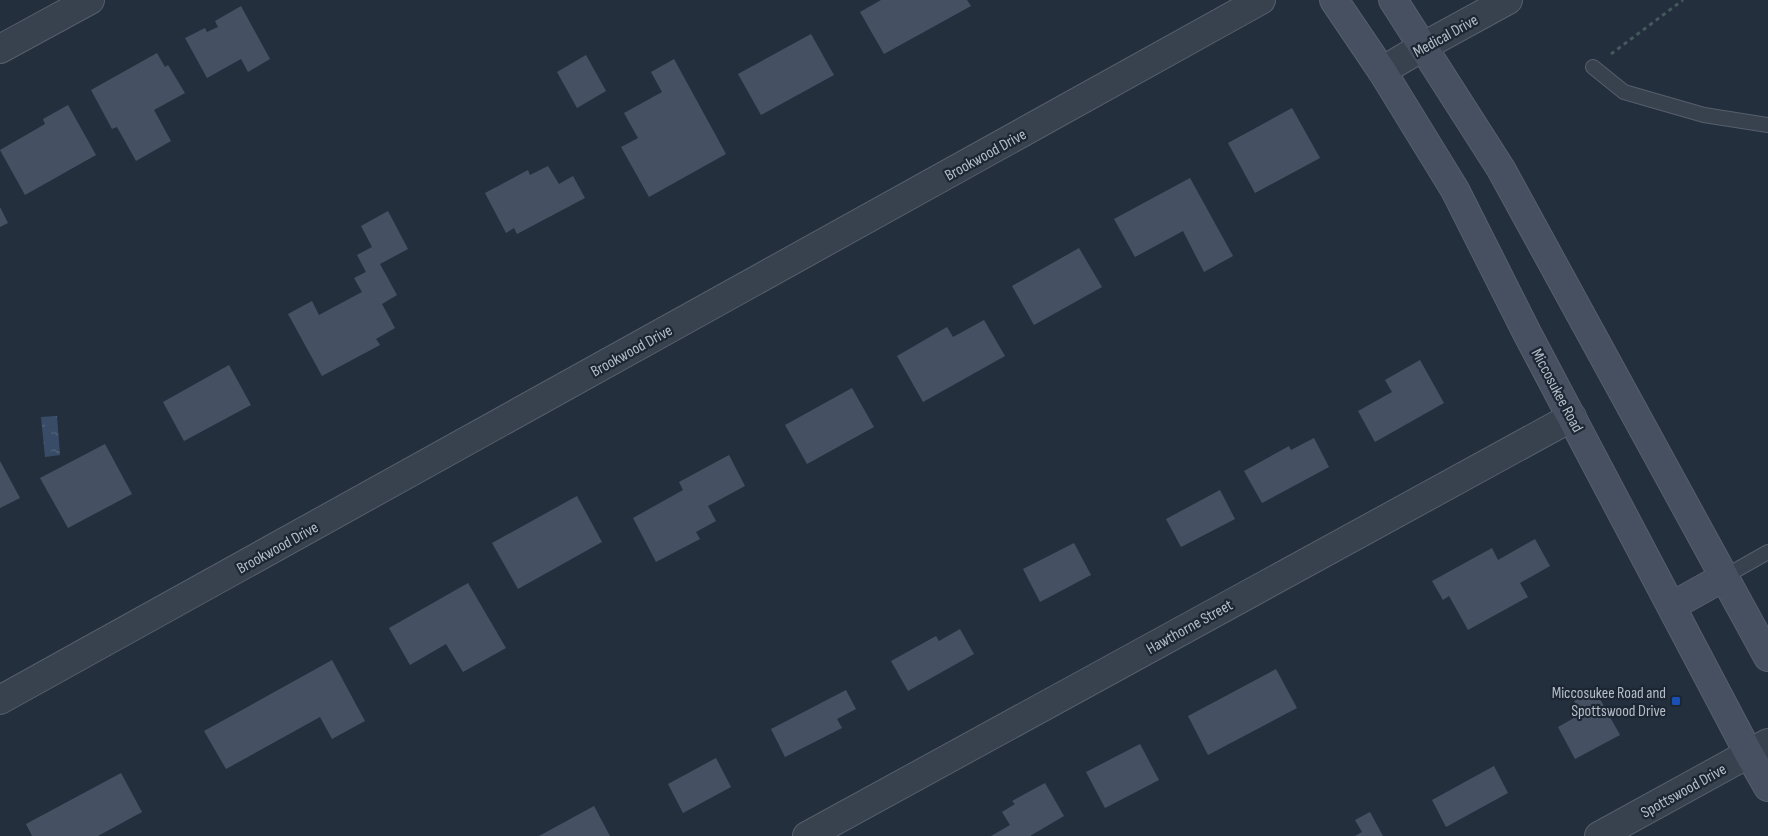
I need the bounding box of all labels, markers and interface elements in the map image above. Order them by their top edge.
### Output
street label: Medical Drive [1410,11,1482,62]
street label: Brookwood Drive [942,125,1030,185]
street label: Brookwood Drive [588,321,676,381]
street label: Miccosukee Road [1527,346,1587,436]
street label: Brookwood Drive [234,518,322,578]
street label: Hawthorne Street [1143,596,1236,659]
place label: Miccosukee Road and Spottswood Drive [1552,684,1666,721]
marker: Miccosukee Road and Spottswood Drive [1670,695,1682,707]
street label: Spottswood Drive [1638,760,1730,823]

